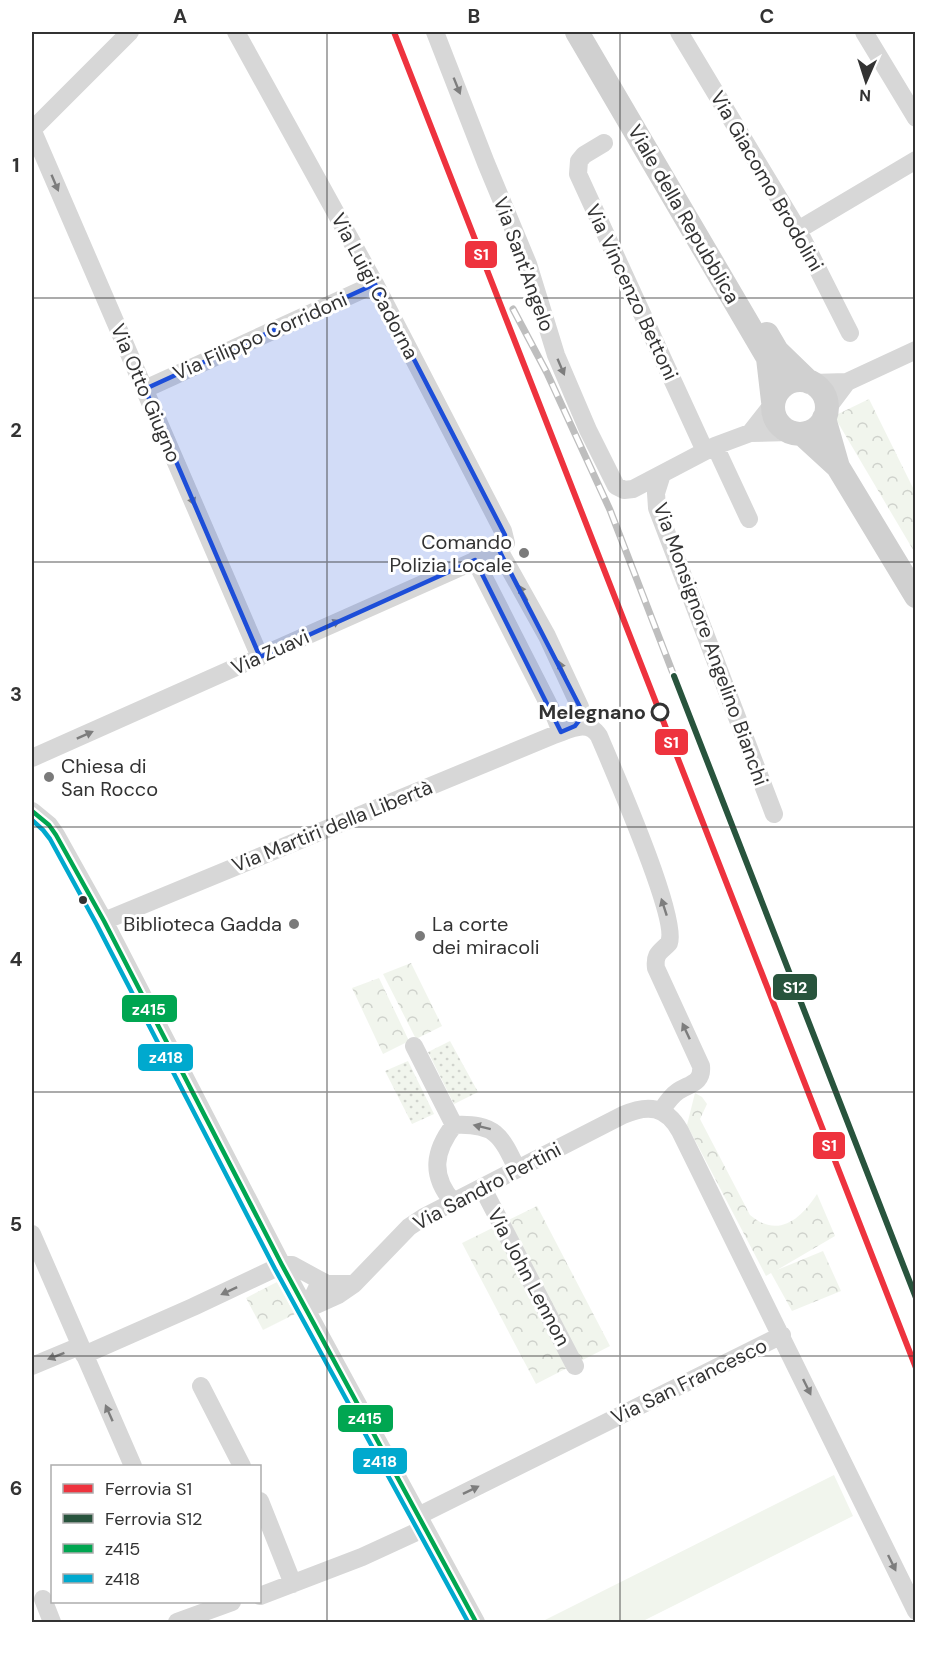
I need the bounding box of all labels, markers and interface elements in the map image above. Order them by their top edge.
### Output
text: A [173,3,187,29]
text: B [468,3,480,29]
text: C [760,3,774,29]
north arrow [836,51,896,111]
one-way arrow [453,77,462,95]
text: N [859,85,872,106]
street label: Via Giacomo Brodolini [705,86,829,276]
street label: Viale della Repubblica [622,120,746,308]
text: 1 [12,152,20,178]
one-way arrow [51,174,60,192]
street label: Via Sant'Angelo [488,193,560,335]
street label: Via Vincenzo Bettoni [580,200,684,384]
street label: Via Luigi Cadorna [326,208,424,364]
line badge: S1 [464,240,498,269]
text: S1 [473,244,489,265]
street label: Via Filippo Corridoni [169,286,351,386]
street label: Via Otto Giugno [105,320,187,466]
one-way arrow [557,358,566,376]
text: 2 [10,417,22,443]
one-way arrow [186,488,196,506]
street label: Via Monsignore Angelino Bianchi [648,499,774,789]
place label: Comando Polizia Locale [390,529,512,578]
marker: Comando Polizia Locale [517,546,531,560]
one-way arrow [518,584,528,601]
one-way arrow [324,619,342,629]
street label: Via Zuavi [227,623,313,681]
one-way arrow [557,660,567,678]
text: 3 [10,681,22,707]
place label: Melegnano [539,699,646,725]
marker: Melegnano [651,703,669,721]
line badge: S1 [654,728,689,756]
one-way arrow [77,730,95,740]
text: S1 [663,732,679,753]
place label: Chiesa di San Rocco [61,753,158,802]
marker: Chiesa di San Rocco [42,770,56,784]
street label: Via Martiri della Libertà [228,774,436,878]
unlabelled marker [77,894,89,906]
one-way arrow [659,898,669,916]
place label: Biblioteca Gadda [123,911,282,937]
place label: La corte dei miracoli [432,911,539,960]
marker: Biblioteca Gadda [287,917,301,931]
marker: La corte dei miracoli [413,929,427,943]
text: 4 [10,946,23,972]
line badge: S12 [772,973,818,1001]
text: S12 [783,977,807,998]
line badge: z415 [121,994,178,1023]
text: z415 [132,999,166,1020]
one-way arrow [681,1022,690,1039]
line badge: z418 [137,1043,194,1072]
text: z418 [149,1047,183,1068]
one-way arrow [473,1122,491,1132]
line badge: S1 [812,1131,846,1160]
text: S1 [821,1135,837,1156]
street label: Via Sandro Pertini [409,1136,565,1236]
street label: Via John Lennon [482,1204,576,1350]
text: 5 [10,1211,22,1237]
one-way arrow [220,1285,238,1295]
street label: Via San Francesco [607,1332,771,1430]
one-way arrow [47,1352,65,1361]
one-way arrow [802,1379,812,1396]
one-way arrow [104,1404,114,1422]
line badge: z415 [337,1404,394,1433]
text: z415 [348,1408,382,1429]
line badge: z418 [352,1447,408,1475]
text: z418 [363,1451,397,1472]
legend [51,1465,261,1603]
text: 6 [10,1475,22,1501]
text: Ferrovia S1 [105,1477,192,1501]
one-way arrow [462,1485,479,1495]
text: Ferrovia S12 [105,1507,203,1531]
text: z415 [105,1537,140,1561]
one-way arrow [888,1554,897,1571]
text: z418 [105,1567,140,1591]

